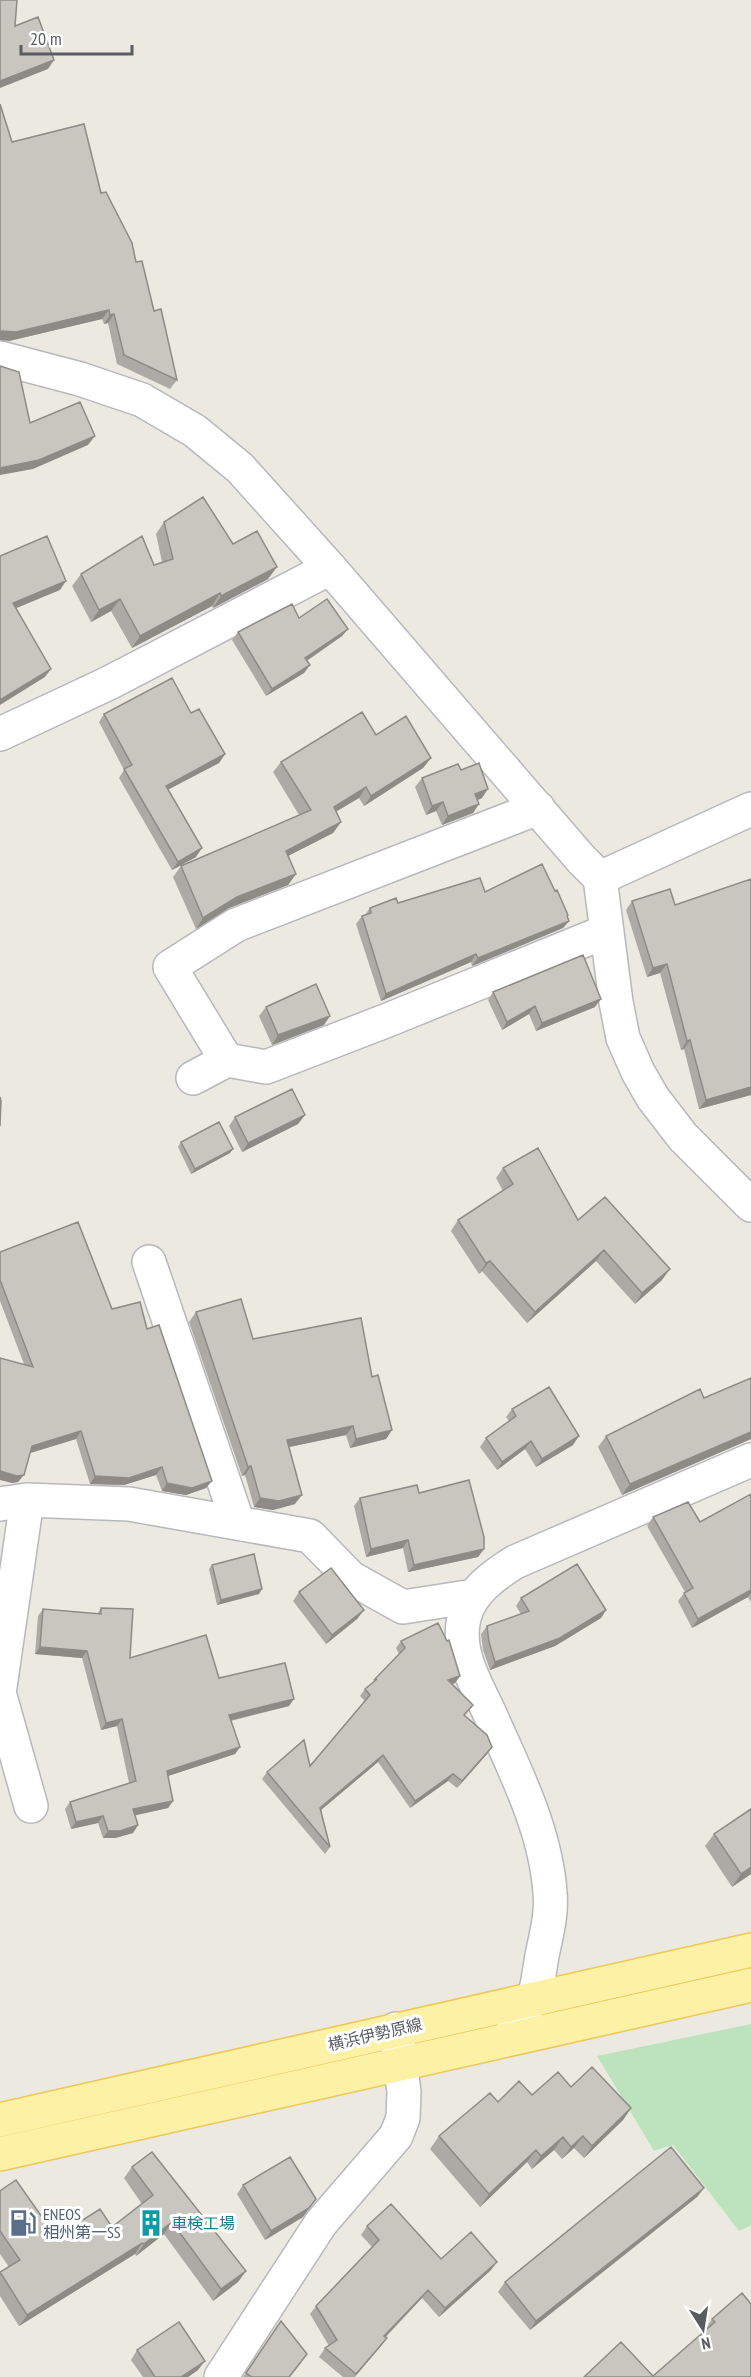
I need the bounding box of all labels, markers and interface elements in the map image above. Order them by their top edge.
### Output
scale bar [21,18,132,56]
text: 20 m [30,27,62,50]
street label: 横浜伊勢原線 [326,2013,424,2055]
place label: ENEOS 相州第一SS [43,2204,121,2242]
fuel station icon: ENEOS 相州第一SS [8,2208,38,2238]
building icon: 車検工場 [136,2208,166,2238]
place label: 車検工場 [171,2213,235,2233]
north arrow [673,2299,733,2359]
text: N [700,2333,712,2354]

